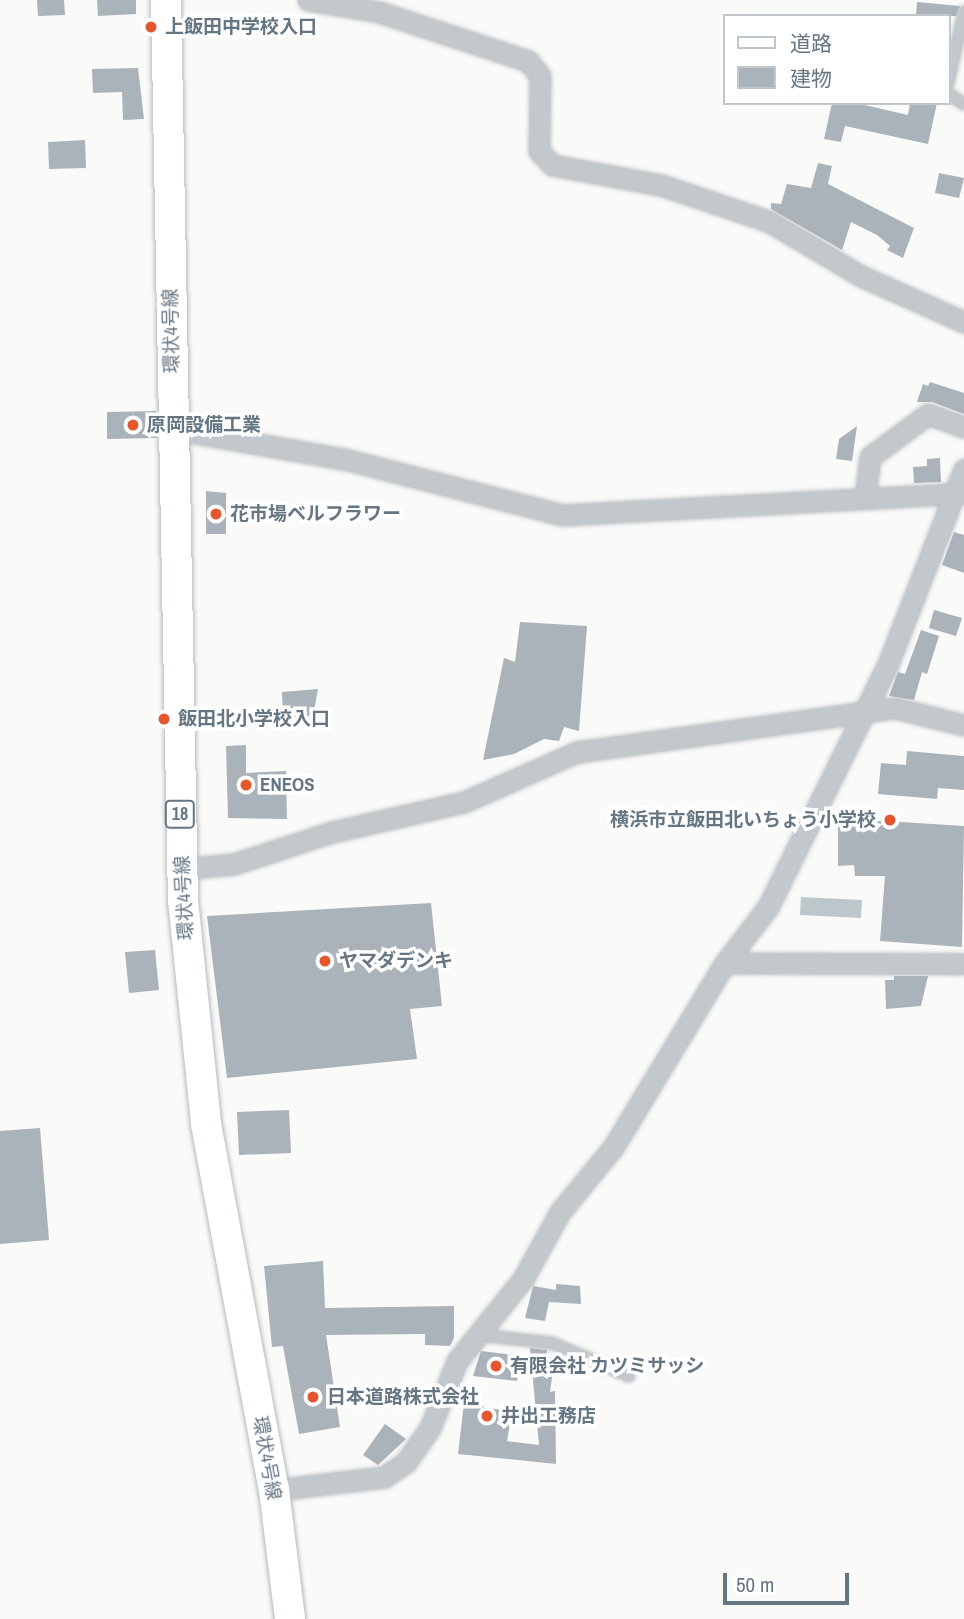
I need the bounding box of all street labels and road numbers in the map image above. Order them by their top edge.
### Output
street label: 環状4号線 [159,288,183,374]
road number: 18 [164,800,196,828]
street label: 環状4号線 [170,855,198,941]
street label: 環状4号線 [248,1414,286,1502]

